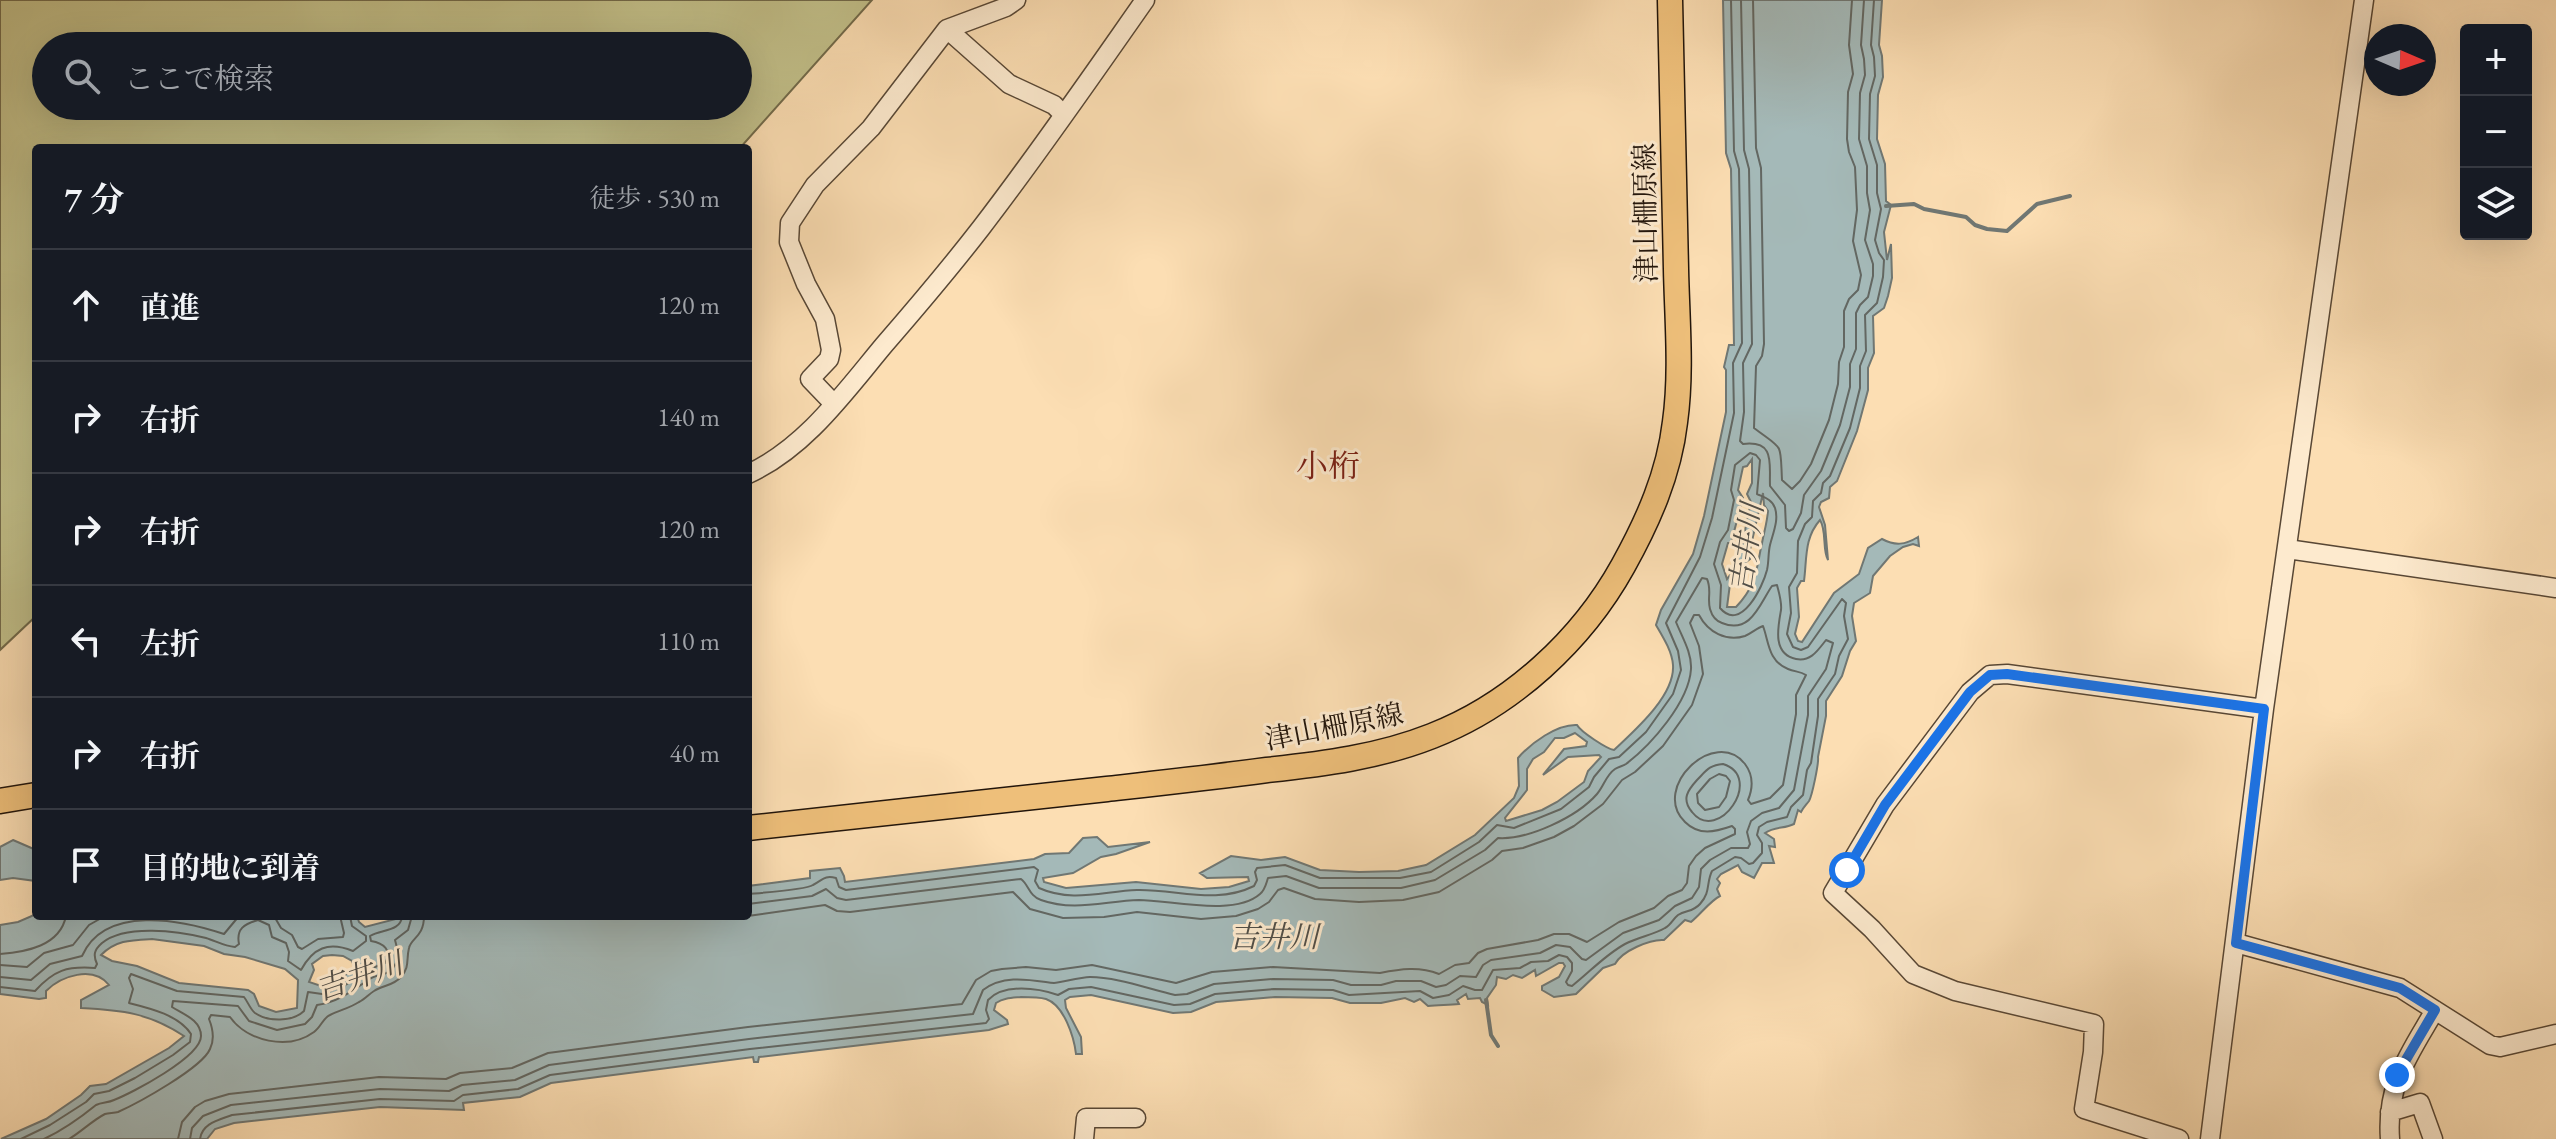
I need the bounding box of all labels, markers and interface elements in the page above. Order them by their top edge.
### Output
north arrow [2364,24,2436,96]
map controls [2460,24,2532,240]
button: + [2460,24,2532,96]
search box [32,32,752,120]
icon: search [60,54,104,98]
text: ここで検索 [124,59,274,98]
button: − [2460,96,2532,168]
street label: 津山柵原線 [1626,143,1664,283]
button: layers [2460,168,2532,240]
text: 7 分 [64,177,124,221]
text: 徒歩 · 530 m [590,181,720,215]
icon: ahead [64,283,108,327]
text: 直進 [140,288,200,327]
text: 120 m [657,288,720,322]
icon: right [64,395,108,439]
text: 右折 [140,400,200,439]
text: 140 m [657,400,720,434]
district label: 小桁 [1296,445,1360,487]
water label: 吉井川 [1720,498,1772,595]
icon: right [64,507,108,551]
text: 右折 [140,512,200,551]
text: 120 m [657,512,720,546]
icon: left [64,619,108,663]
text: 左折 [140,624,200,663]
text: 110 m [657,624,720,658]
street label: 津山柵原線 [1262,695,1406,757]
icon: right [64,731,108,775]
text: 右折 [140,736,200,775]
text: 40 m [670,736,720,770]
icon: arrive [64,843,108,887]
text: 目的地に到着 [140,848,320,887]
route start [1829,852,1865,888]
water label: 吉井川 [1229,917,1322,956]
water label: 吉井川 [310,942,411,1009]
route end [2379,1057,2415,1093]

